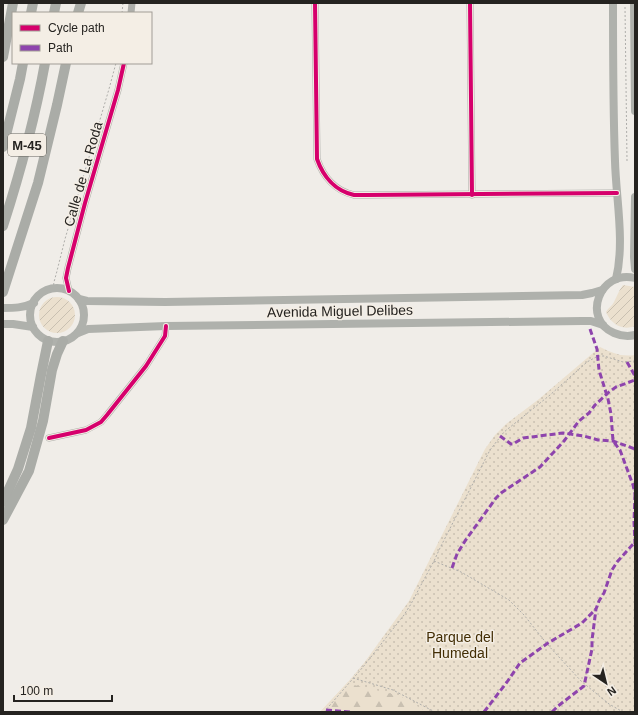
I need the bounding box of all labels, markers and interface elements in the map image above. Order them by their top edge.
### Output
legend [12,12,152,64]
text: Cycle path [48,21,105,35]
text: Path [48,41,73,55]
street label: Calle de La Roda [60,120,106,228]
road number: M-45 [8,134,46,156]
street label: Avenida Miguel Delibes [267,302,413,320]
park label: Parque del Humedal [426,629,494,661]
north arrow [586,663,626,703]
scale bar [14,677,112,703]
text: 100 m [20,684,53,698]
text: N [605,684,618,698]

